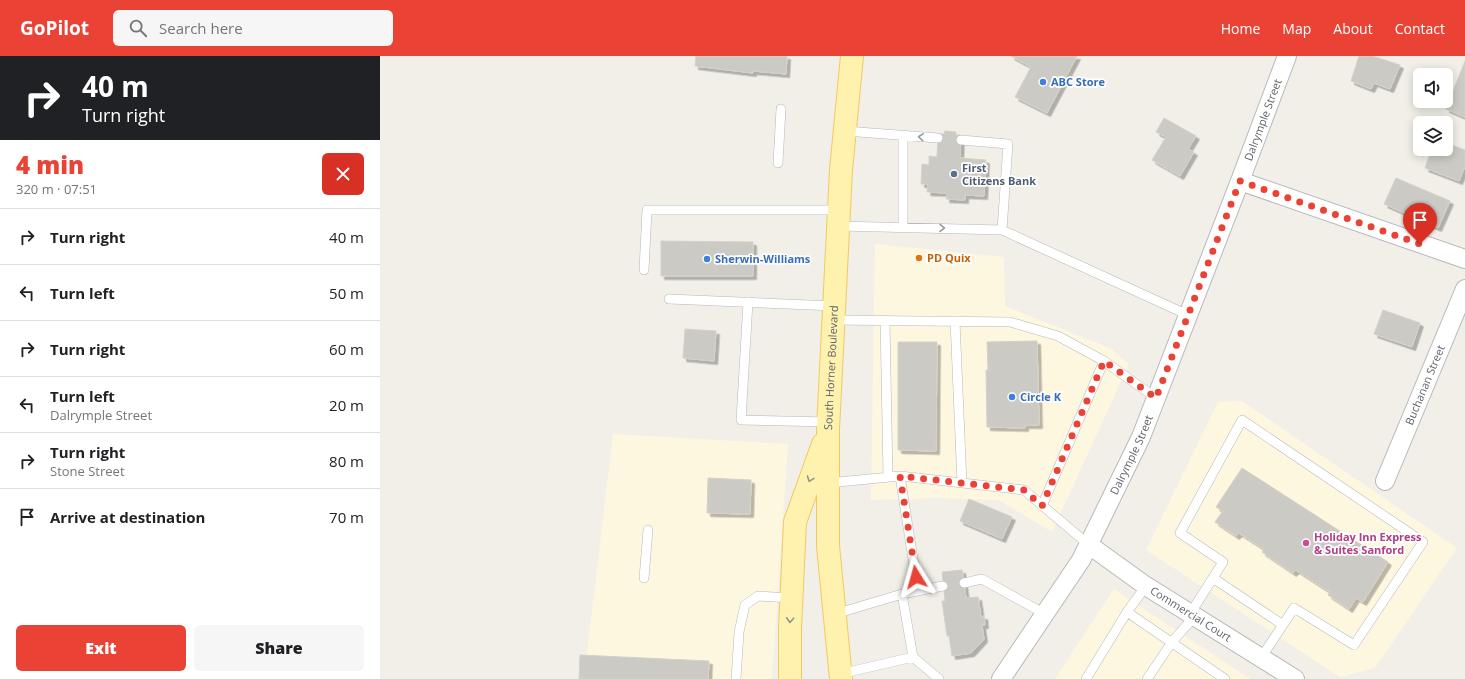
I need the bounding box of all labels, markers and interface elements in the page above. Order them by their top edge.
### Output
search box [113,10,393,46]
text: GoPilot [20,15,89,41]
icon: search [127,17,149,39]
text: Search here [159,18,243,38]
text: Home [1221,19,1260,38]
text: Map [1282,19,1311,38]
text: About [1333,19,1373,38]
text: Contact [1395,19,1445,38]
text: 40 m [82,67,149,105]
map controls [1413,68,1453,156]
button: sound [1413,68,1453,108]
icon: right [16,72,68,124]
place label: ABC Store [1051,74,1105,89]
marker: ABC Store [1038,77,1048,87]
street label: Dalrymple Street [1240,77,1285,163]
text: Turn right [82,103,165,127]
button: layers [1413,116,1453,156]
one-way arrow [918,133,924,142]
text: 4 min [16,148,84,181]
button: close [322,153,364,195]
place label: First Citizens Bank [962,160,1036,188]
marker: First Citizens Bank [949,169,959,179]
text: 320 m · 07:51 [16,180,97,198]
pin [1403,203,1437,244]
icon: arrive [1409,209,1431,231]
one-way arrow [939,224,945,232]
icon: right [16,226,38,248]
text: Turn right [50,227,125,247]
text: 40 m [329,227,364,247]
place label: PD Quix [927,250,971,265]
place label: Sherwin-Williams [715,251,811,266]
marker: PD Quix [914,253,924,263]
marker: Sherwin-Williams [702,254,712,264]
icon: left [16,282,38,304]
text: Turn left [50,283,115,303]
text: 50 m [329,283,364,303]
street label: South Horner Boulevard [820,305,841,430]
icon: right [16,338,38,360]
text: Turn right [50,339,125,359]
text: 60 m [329,339,364,359]
street label: Buchanan Street [1401,342,1448,427]
text: Turn left [50,386,115,406]
place label: Circle K [1020,389,1062,404]
marker: Circle K [1007,392,1017,402]
icon: left [16,394,38,416]
text: 20 m [329,395,364,415]
text: Dalrymple Street [50,406,152,424]
street label: Dalrymple Street [1106,413,1156,497]
text: Turn right [50,442,125,462]
icon: right [16,450,38,472]
text: 80 m [329,451,364,471]
text: Stone Street [50,462,125,480]
one-way arrow [807,476,815,483]
icon: arrive [16,506,38,528]
text: Arrive at destination [50,507,205,527]
text: 70 m [329,507,364,527]
place label: Holiday Inn Express & Suites Sanford [1314,529,1422,557]
marker: Holiday Inn Express & Suites Sanford [1301,538,1311,548]
position arrow [895,556,937,598]
street label: Commercial Court [1148,582,1235,645]
one-way arrow [786,617,795,623]
button: Exit [16,625,186,671]
button: Share [194,625,364,671]

